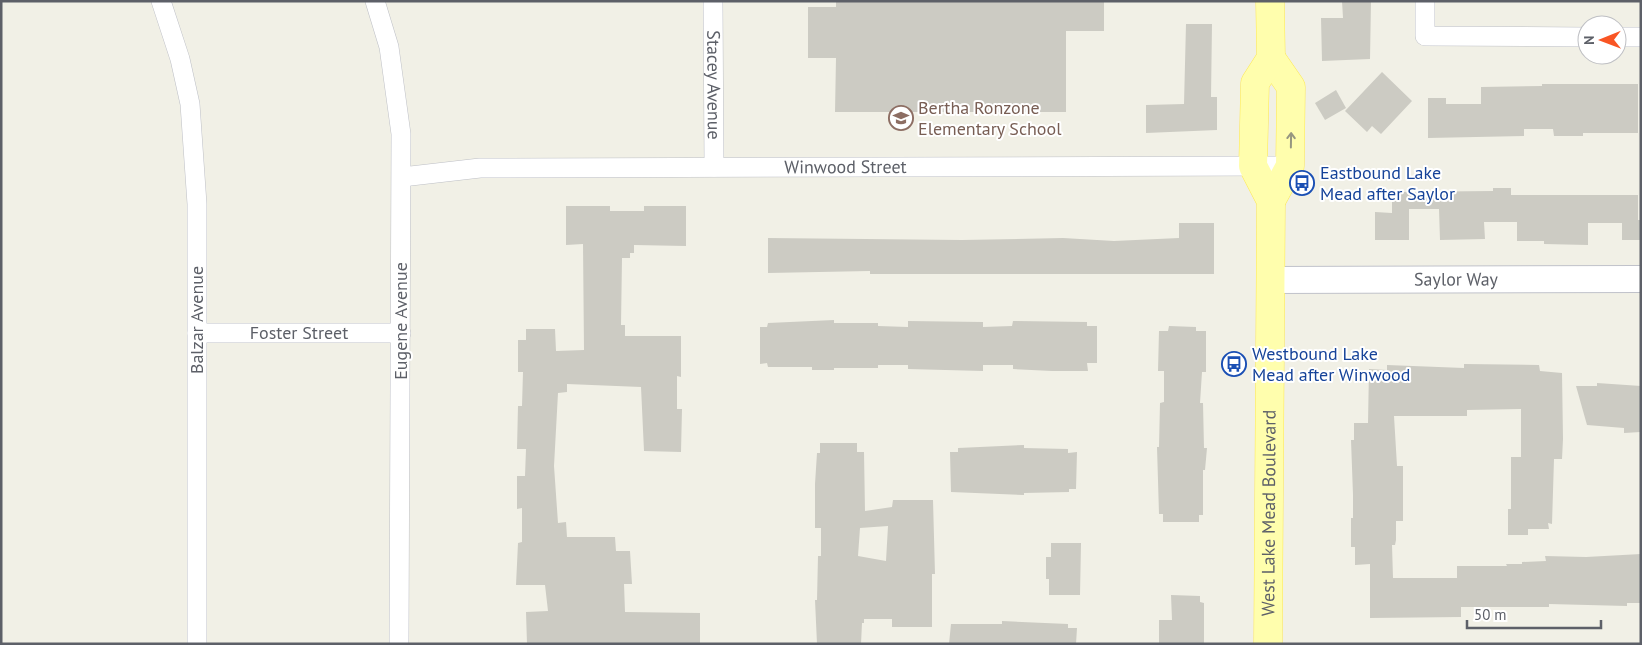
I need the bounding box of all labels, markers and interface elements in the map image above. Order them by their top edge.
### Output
north arrow [1577,15,1627,65]
street label: Stacey Avenue [702,30,726,140]
text: N [1580,35,1598,45]
place label: Bertha Ronzone Elementary School [918,96,1062,140]
school or university icon: Bertha Ronzone Elementary School [888,105,914,131]
one-way arrow [1286,132,1295,148]
street label: Winwood Street [784,155,907,178]
place label: Eastbound Lake Mead after Saylor [1320,161,1455,205]
bus stop icon: Eastbound Lake Mead after Saylor [1289,170,1315,196]
street label: Eugene Avenue [389,262,412,380]
street label: Balzar Avenue [185,266,208,374]
street label: Saylor Way [1414,267,1499,291]
street label: Foster Street [250,321,348,344]
place label: Westbound Lake Mead after Winwood [1252,342,1410,386]
bus stop icon: Westbound Lake Mead after Winwood [1221,351,1247,377]
street label: West Lake Mead Boulevard [1256,410,1281,616]
scale bar [1467,598,1601,630]
text: 50 m [1474,605,1507,624]

